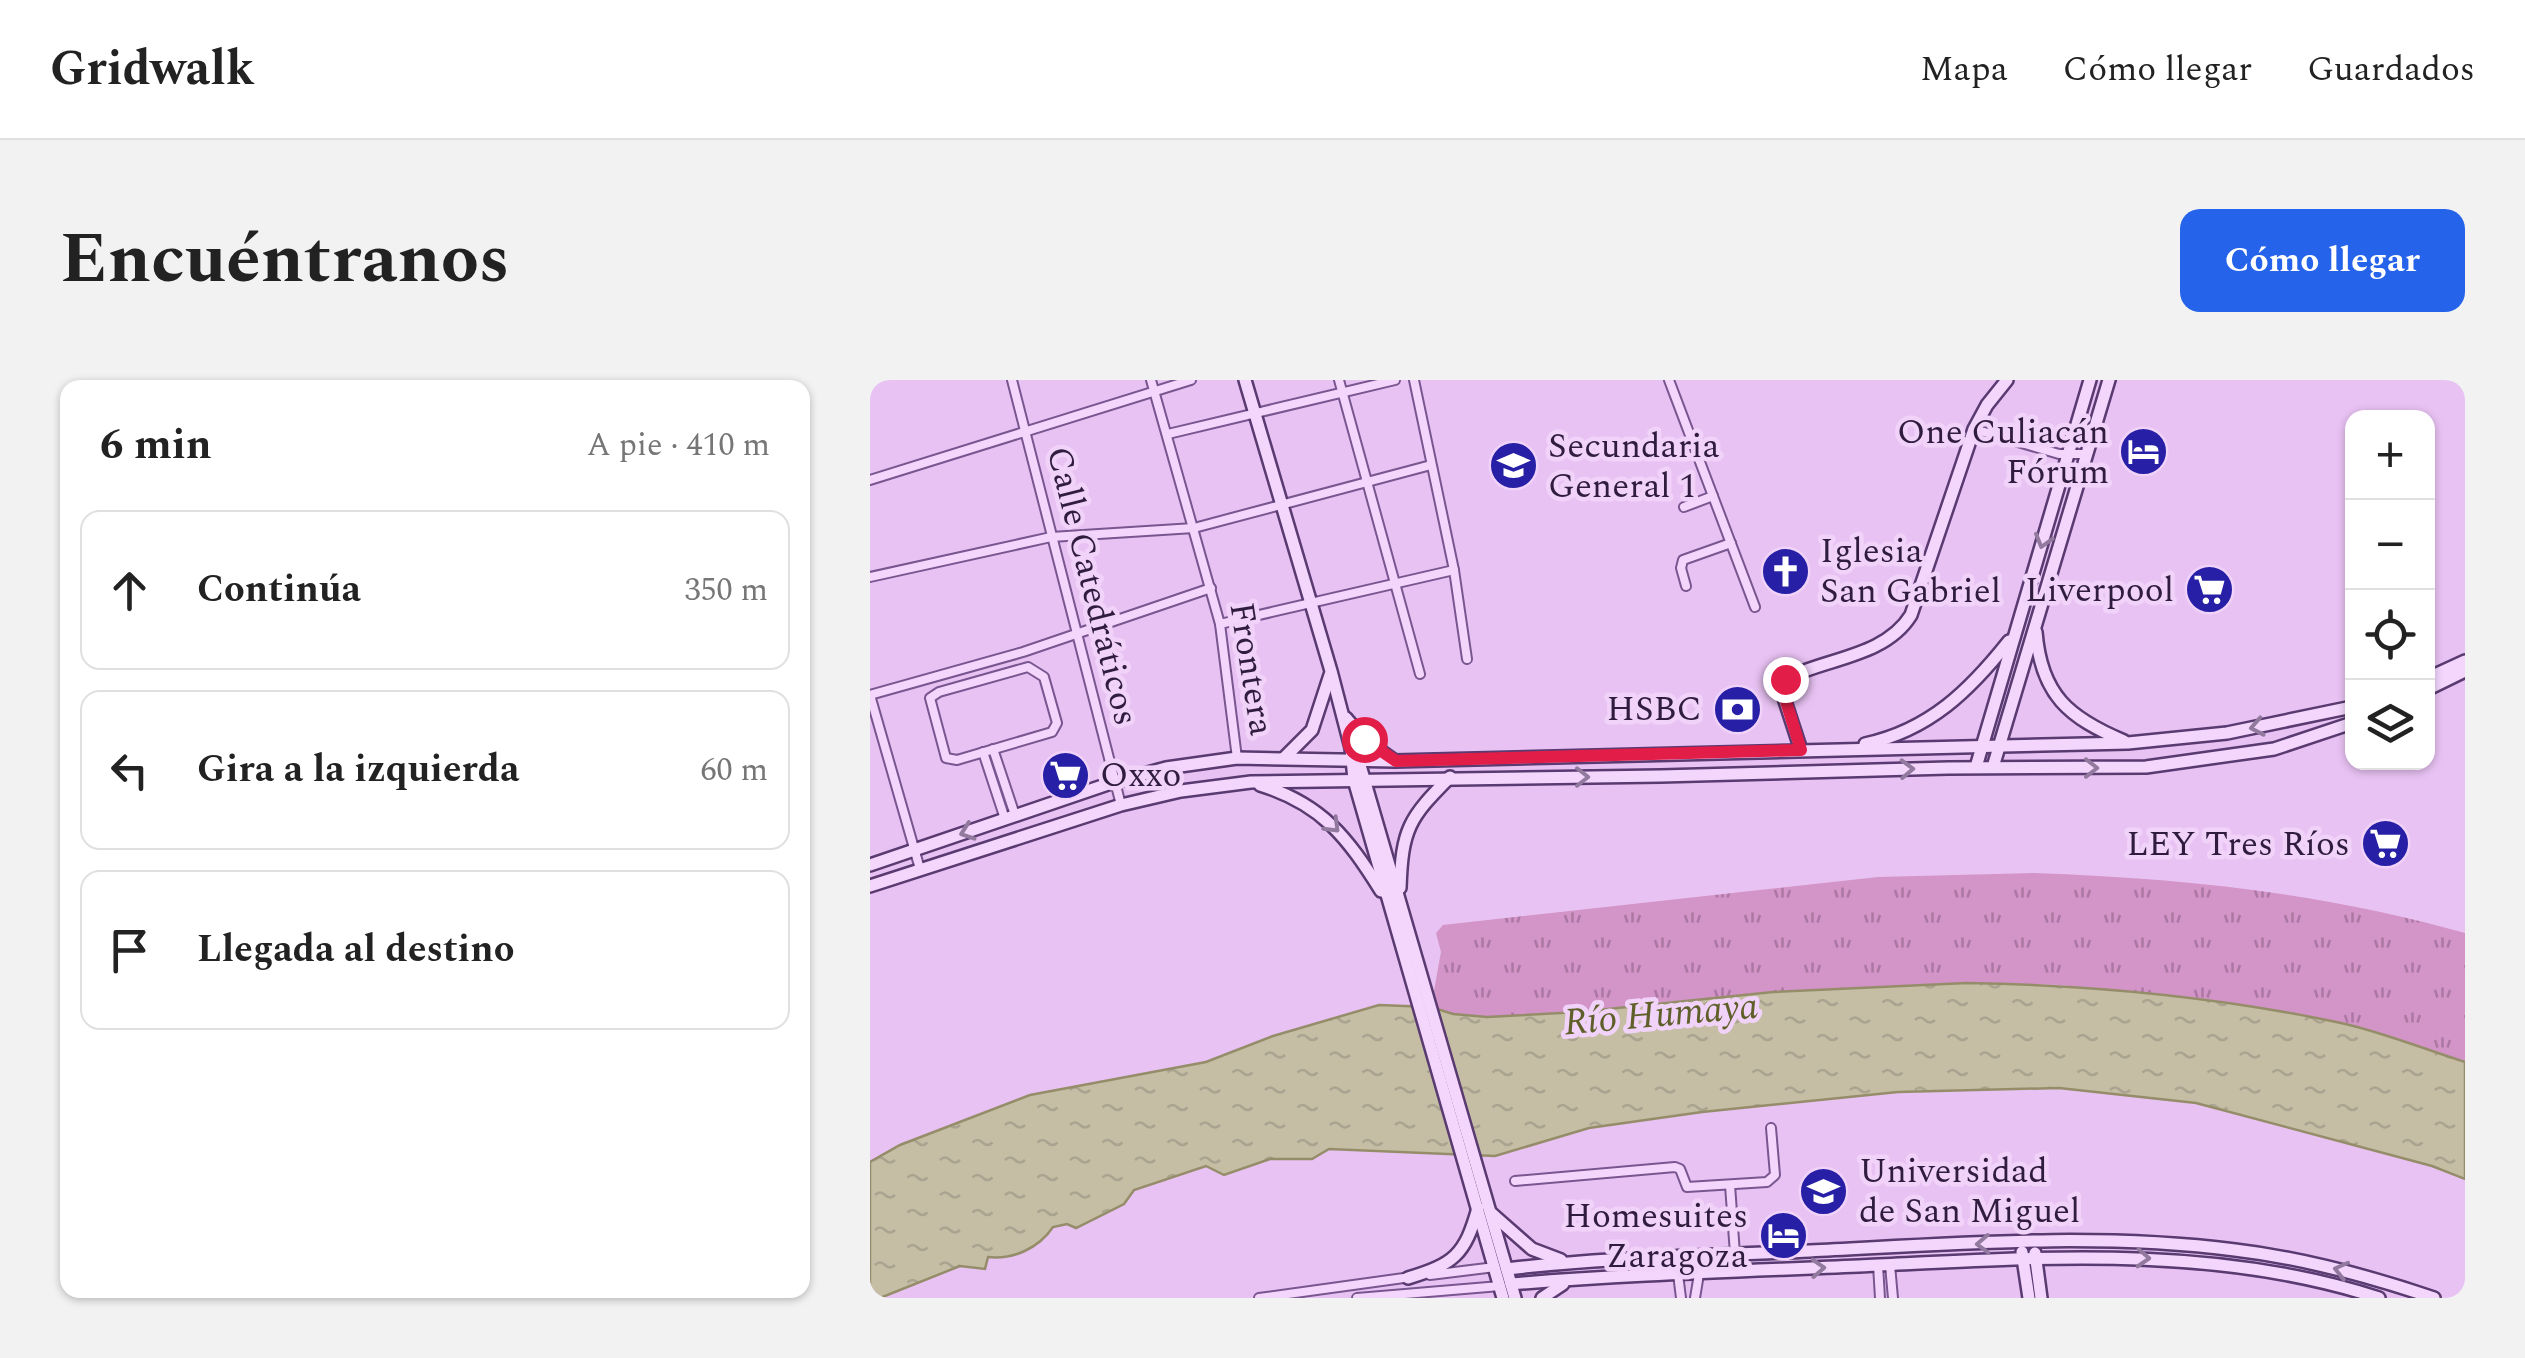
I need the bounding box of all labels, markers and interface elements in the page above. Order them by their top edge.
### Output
text: Gridwalk [50,33,255,106]
text: Mapa [1920,43,2008,96]
text: Cómo llegar [2063,43,2252,96]
text: Guardados [2307,43,2475,96]
text: Encuéntranos [60,207,510,313]
button: Cómo llegar [2180,209,2465,312]
place label: One Culiacán Fórum [1897,406,2109,499]
map controls [2345,410,2435,770]
button: + [2345,410,2435,500]
text: 6 min [100,414,212,477]
place label: Secundaria General 1 [1548,420,1720,513]
text: A pie · 410 m [587,421,770,470]
hotel icon: One Culiacán Fórum [2118,426,2170,478]
school or university icon: Secundaria General 1 [1487,440,1539,492]
street label: Calle Catedráticos [1032,441,1152,731]
button: − [2345,500,2435,590]
place label: Iglesia San Gabriel [1820,525,2001,618]
one-way arrow [2034,531,2055,548]
church icon: Iglesia San Gabriel [1759,545,1811,597]
text: Continúa [197,561,361,619]
icon: ahead [102,563,157,618]
place label: Liverpool [2025,564,2174,617]
supermarket icon: Liverpool [2183,564,2235,616]
text: 350 m [684,566,768,615]
button: locate [2345,590,2435,680]
street label: Frontera [1214,599,1288,739]
route end [1763,657,1809,703]
button: layers [2345,680,2435,770]
place label: HSBC [1607,683,1702,736]
bank icon: HSBC [1711,683,1763,735]
one-way arrow [2249,716,2266,737]
route start [1342,717,1388,763]
text: Gira a la izquierda [197,741,519,799]
icon: left [102,743,157,798]
text: 60 m [700,746,768,795]
supermarket icon: Oxxo [1039,749,1091,801]
place label: Oxxo [1100,749,1182,802]
one-way arrow [2084,757,2099,779]
one-way arrow [1900,759,1916,780]
one-way arrow [1575,766,1591,787]
one-way arrow [1321,814,1339,832]
place label: LEY Tres Ríos [2127,818,2350,871]
supermarket icon: LEY Tres Ríos [2359,818,2411,870]
one-way arrow [960,820,977,840]
text: Llegada al destino [197,921,515,979]
icon: arrive [102,923,157,978]
water label: Río Humaya [1561,978,1761,1052]
place label: Universidad de San Miguel [1859,1145,2080,1238]
school or university icon: Universidad de San Miguel [1798,1165,1850,1217]
place label: Homesuites Zaragoza [1564,1190,1748,1283]
hotel icon: Homesuites Zaragoza [1757,1210,1809,1262]
one-way arrow [1974,1233,1990,1254]
one-way arrow [2135,1247,2151,1268]
one-way arrow [1810,1258,1826,1279]
one-way arrow [2333,1261,2350,1282]

